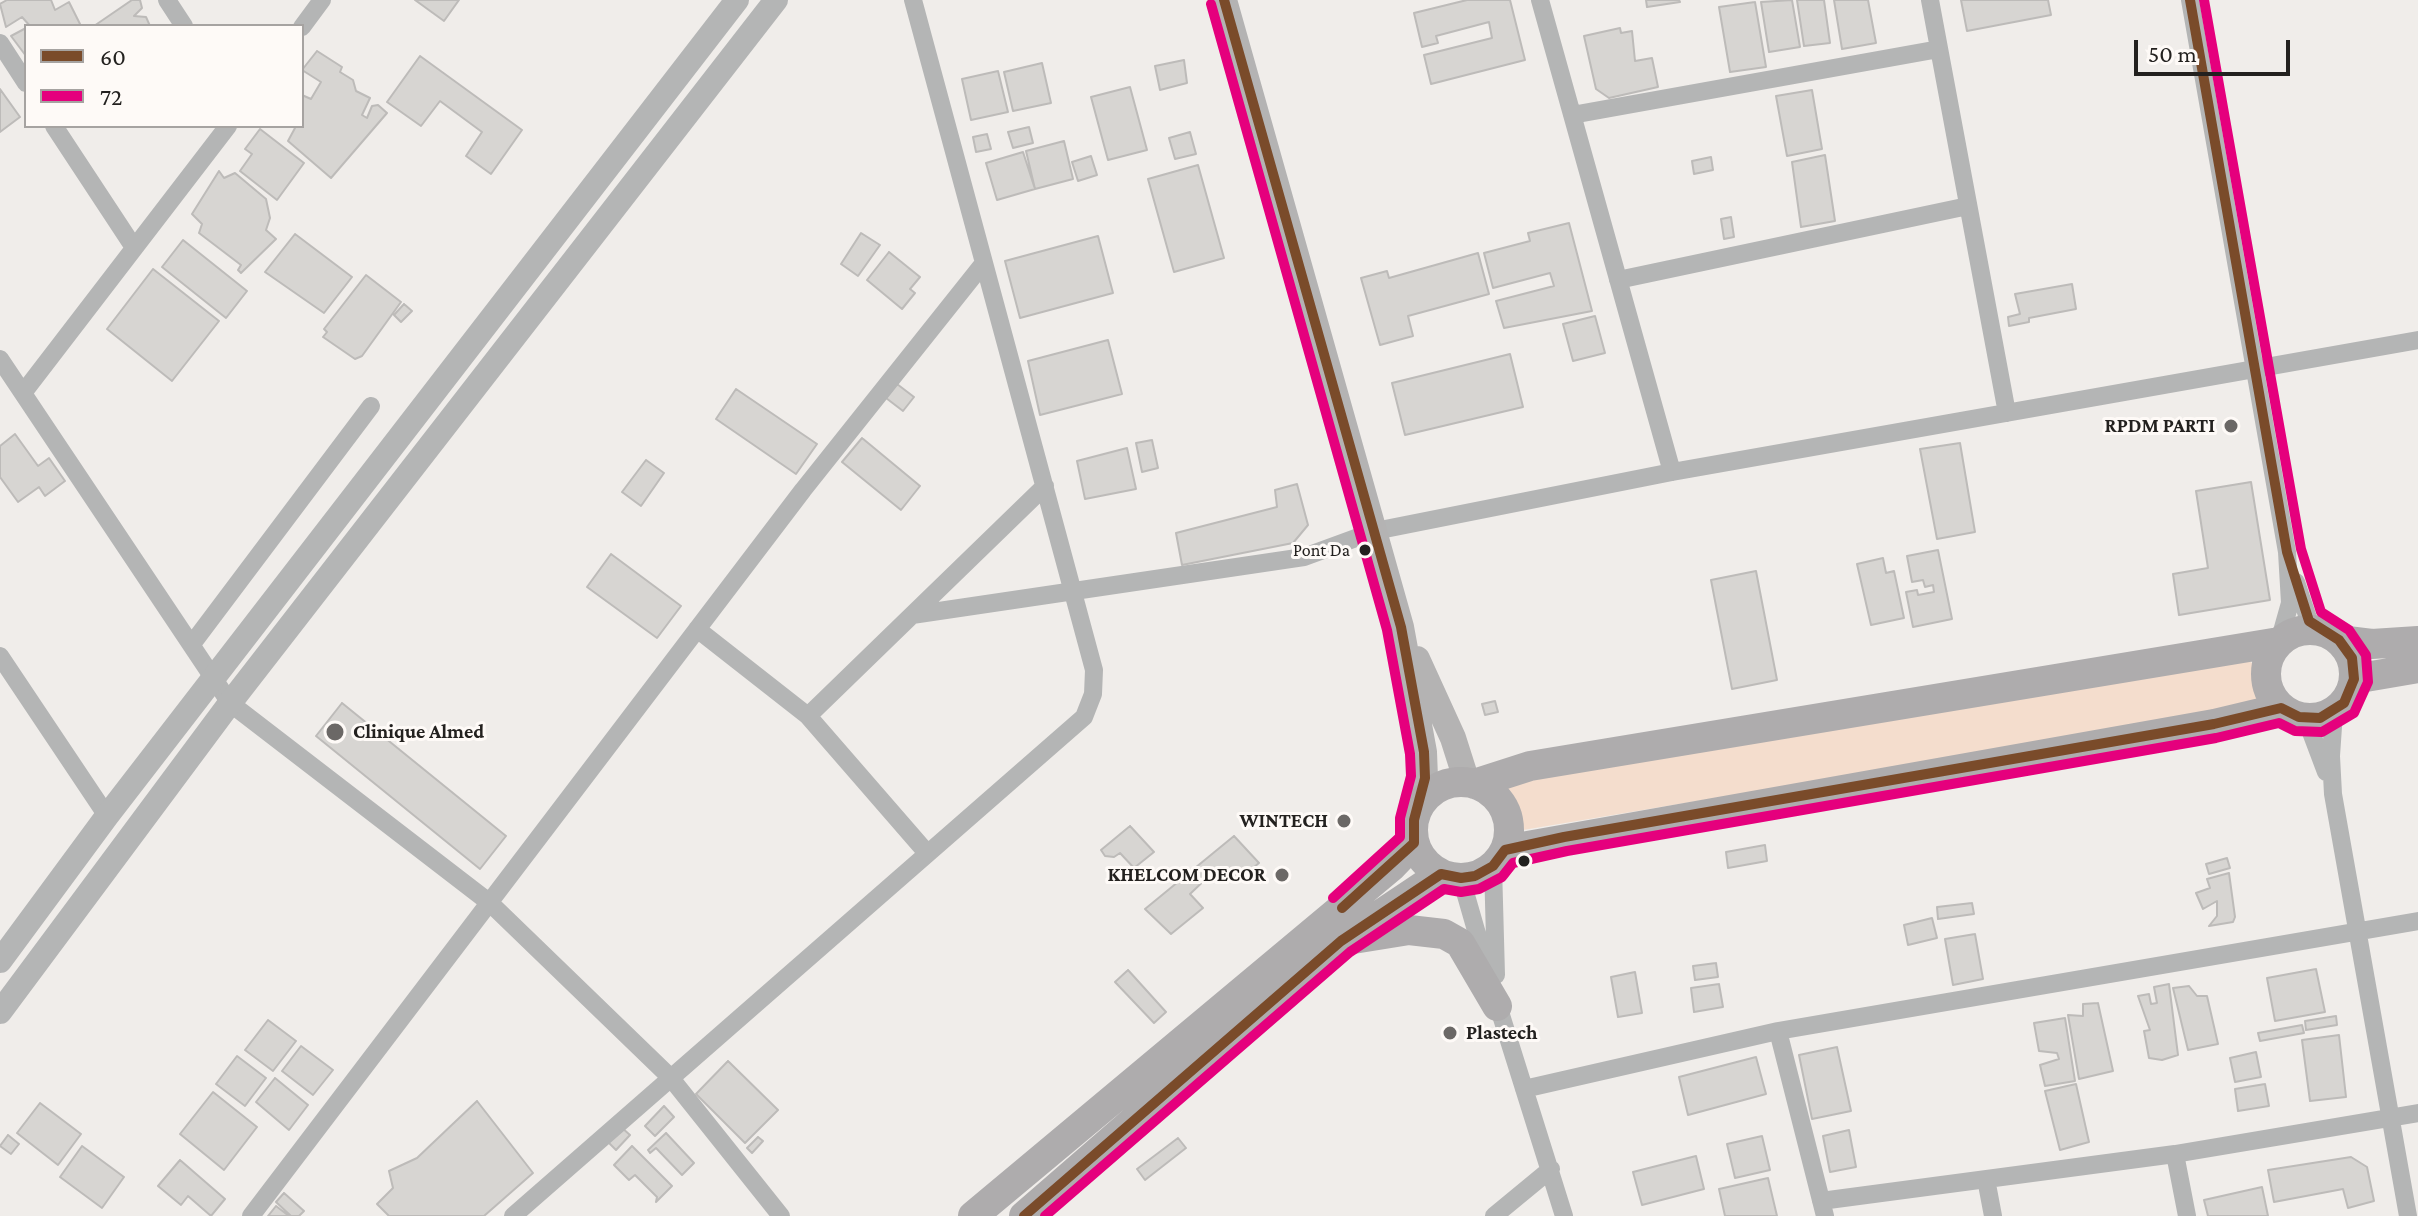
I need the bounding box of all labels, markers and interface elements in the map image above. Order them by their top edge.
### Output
legend [24,24,304,128]
scale bar [2138,24,2294,74]
text: 50 m [2148,40,2197,67]
text: 60 [100,43,126,70]
text: 72 [100,83,123,110]
place label: RPDM PARTI [2104,414,2215,438]
marker: RPDM PARTI [2222,417,2240,435]
place label: Pont Da [1293,539,1350,561]
marker: Pont Da [1357,542,1373,558]
place label: Clinique Almed [353,720,484,744]
marker: Clinique Almed [324,721,346,743]
place label: WINTECH [1239,809,1328,833]
marker: WINTECH [1335,812,1353,830]
unlabelled marker [1516,853,1532,869]
place label: KHELCOM DECOR [1107,863,1266,887]
marker: KHELCOM DECOR [1273,866,1291,884]
place label: Plastech [1466,1021,1537,1045]
marker: Plastech [1441,1024,1459,1042]

